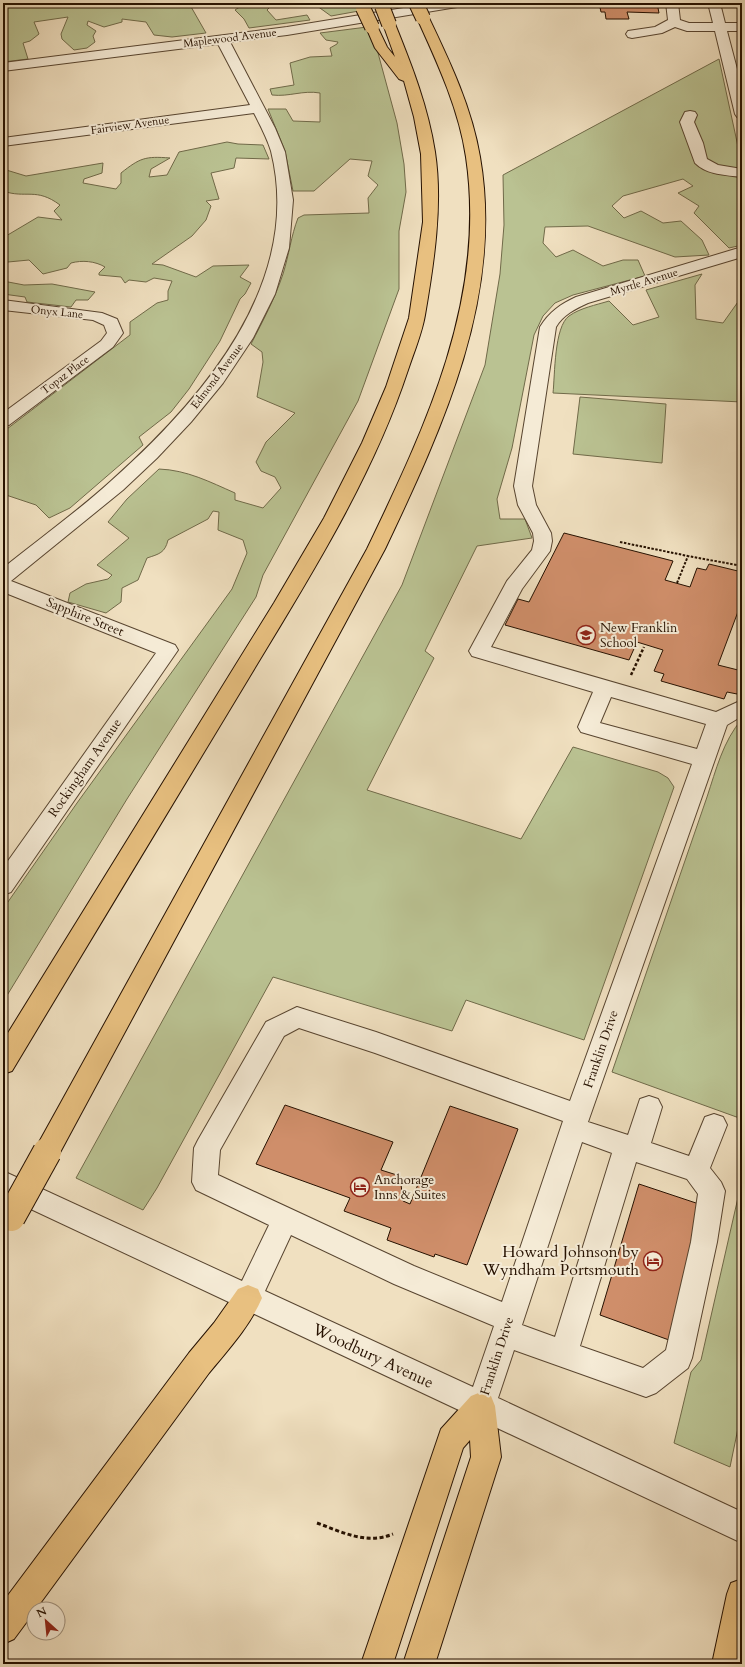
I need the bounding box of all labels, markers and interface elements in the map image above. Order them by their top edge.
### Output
street label: Maplewood Avenue [182,25,278,51]
street label: Fairview Avenue [90,112,170,138]
street label: Myrtle Avenue [608,265,680,299]
street label: Onyx Lane [30,302,84,322]
street label: Edmond Avenue [187,340,247,412]
street label: Topaz Place [38,352,92,398]
street label: Sapphire Street [44,593,126,641]
place label: New Franklin School [600,619,678,652]
school or university icon: New Franklin School [575,624,597,646]
street label: Rockingham Avenue [44,715,126,821]
street label: Franklin Drive [579,1008,623,1090]
place label: Anchorage Inns & Suites [374,1171,446,1204]
hotel icon: Anchorage Inns & Suites [349,1176,371,1198]
place label: Howard Johnson by Wyndham Portsmouth [482,1241,640,1281]
hotel icon: Howard Johnson by Wyndham Portsmouth [642,1250,664,1272]
street label: Franklin Drive [476,1314,518,1397]
street label: Woodbury Avenue [308,1318,437,1394]
north arrow [26,1601,66,1641]
text: N [34,1603,50,1621]

